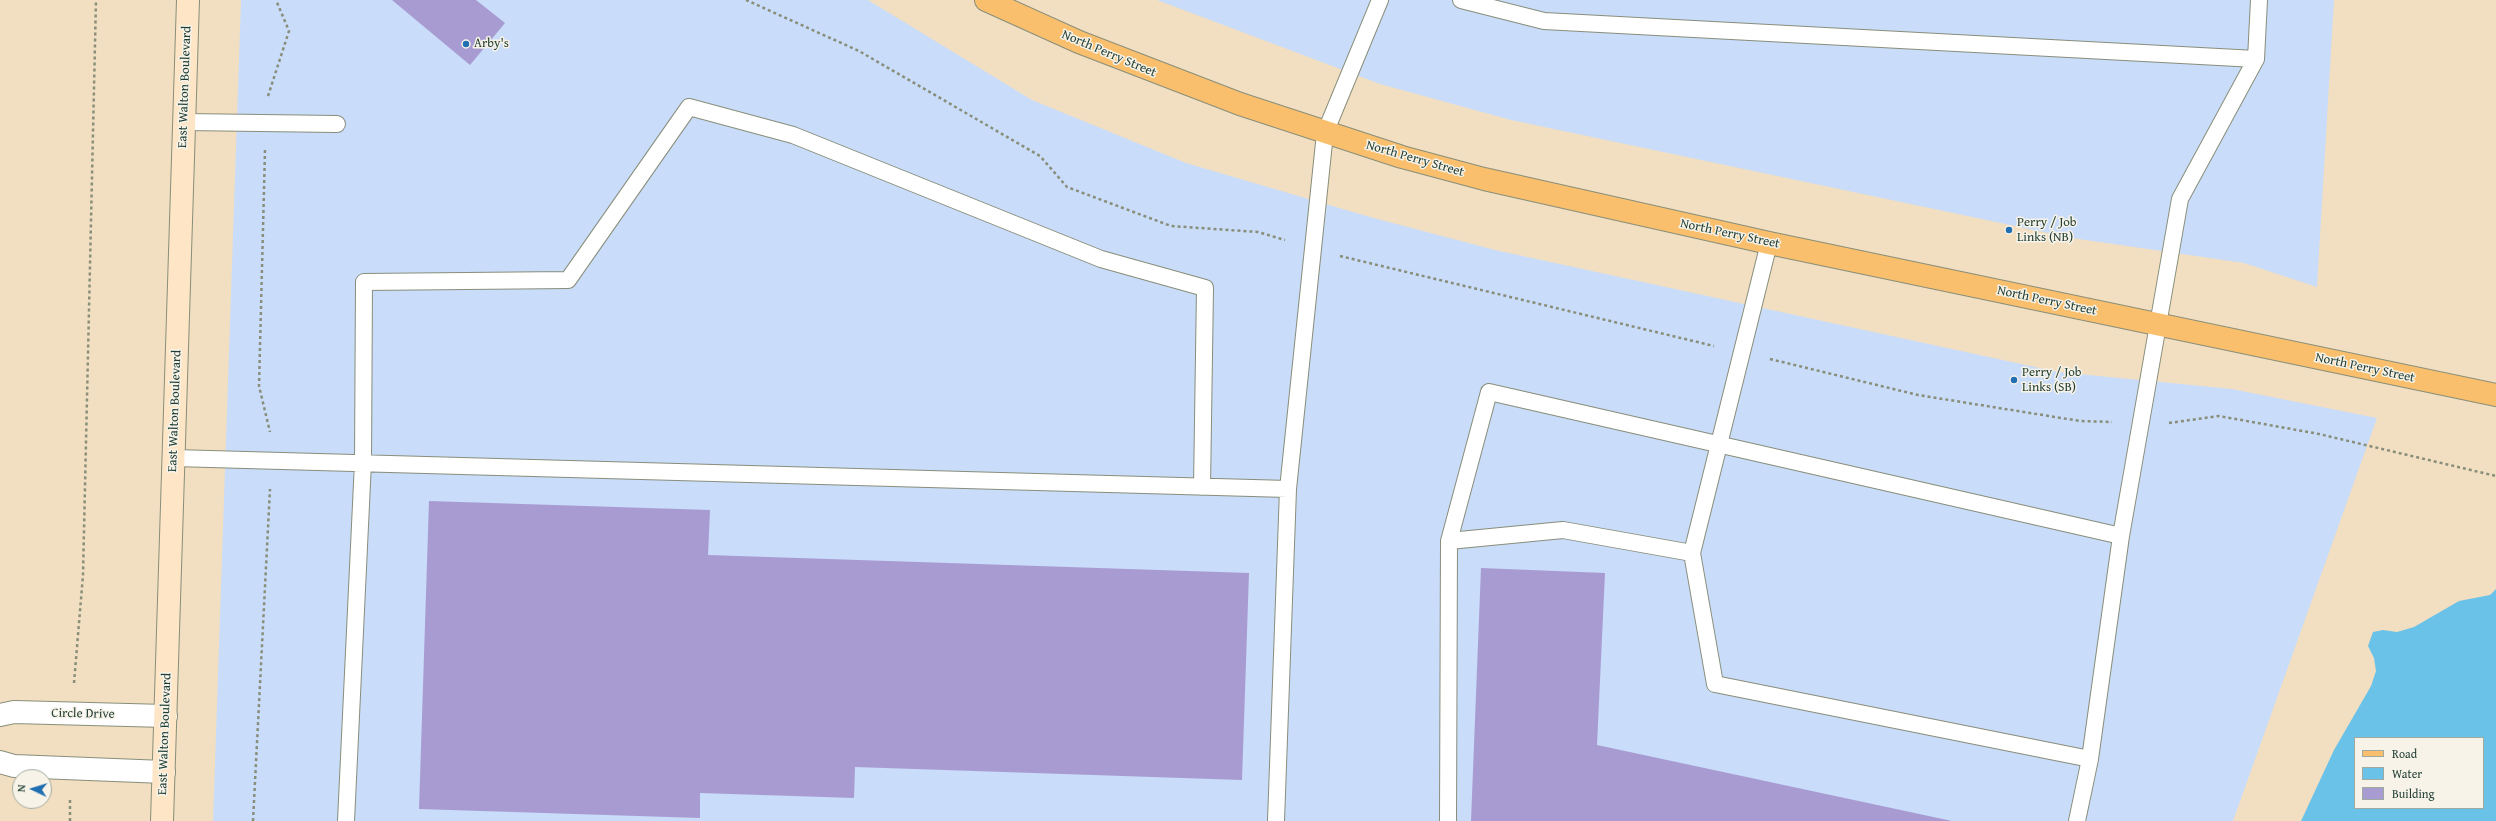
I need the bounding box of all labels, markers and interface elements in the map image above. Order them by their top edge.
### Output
street label: East Walton Boulevard [175,26,195,148]
street label: North Perry Street [1059,27,1159,81]
place label: Arby's [474,36,509,52]
marker: Arby's [461,39,471,49]
street label: North Perry Street [1364,138,1466,180]
place label: Perry / Job Links (NB) [2017,215,2077,246]
street label: North Perry Street [1679,216,1781,252]
marker: Perry / Job Links (NB) [2004,225,2014,235]
street label: North Perry Street [1996,283,2098,319]
street label: East Walton Boulevard [165,350,185,472]
street label: North Perry Street [2314,350,2416,386]
place label: Perry / Job Links (SB) [2022,365,2082,396]
marker: Perry / Job Links (SB) [2009,375,2019,385]
street label: East Walton Boulevard [155,673,175,795]
street label: Circle Drive [51,706,115,722]
legend [2354,737,2484,809]
text: Road [2392,745,2417,762]
text: Water [2392,765,2422,782]
north arrow [12,769,52,809]
text: N [13,784,29,792]
text: Building [2392,785,2435,802]

